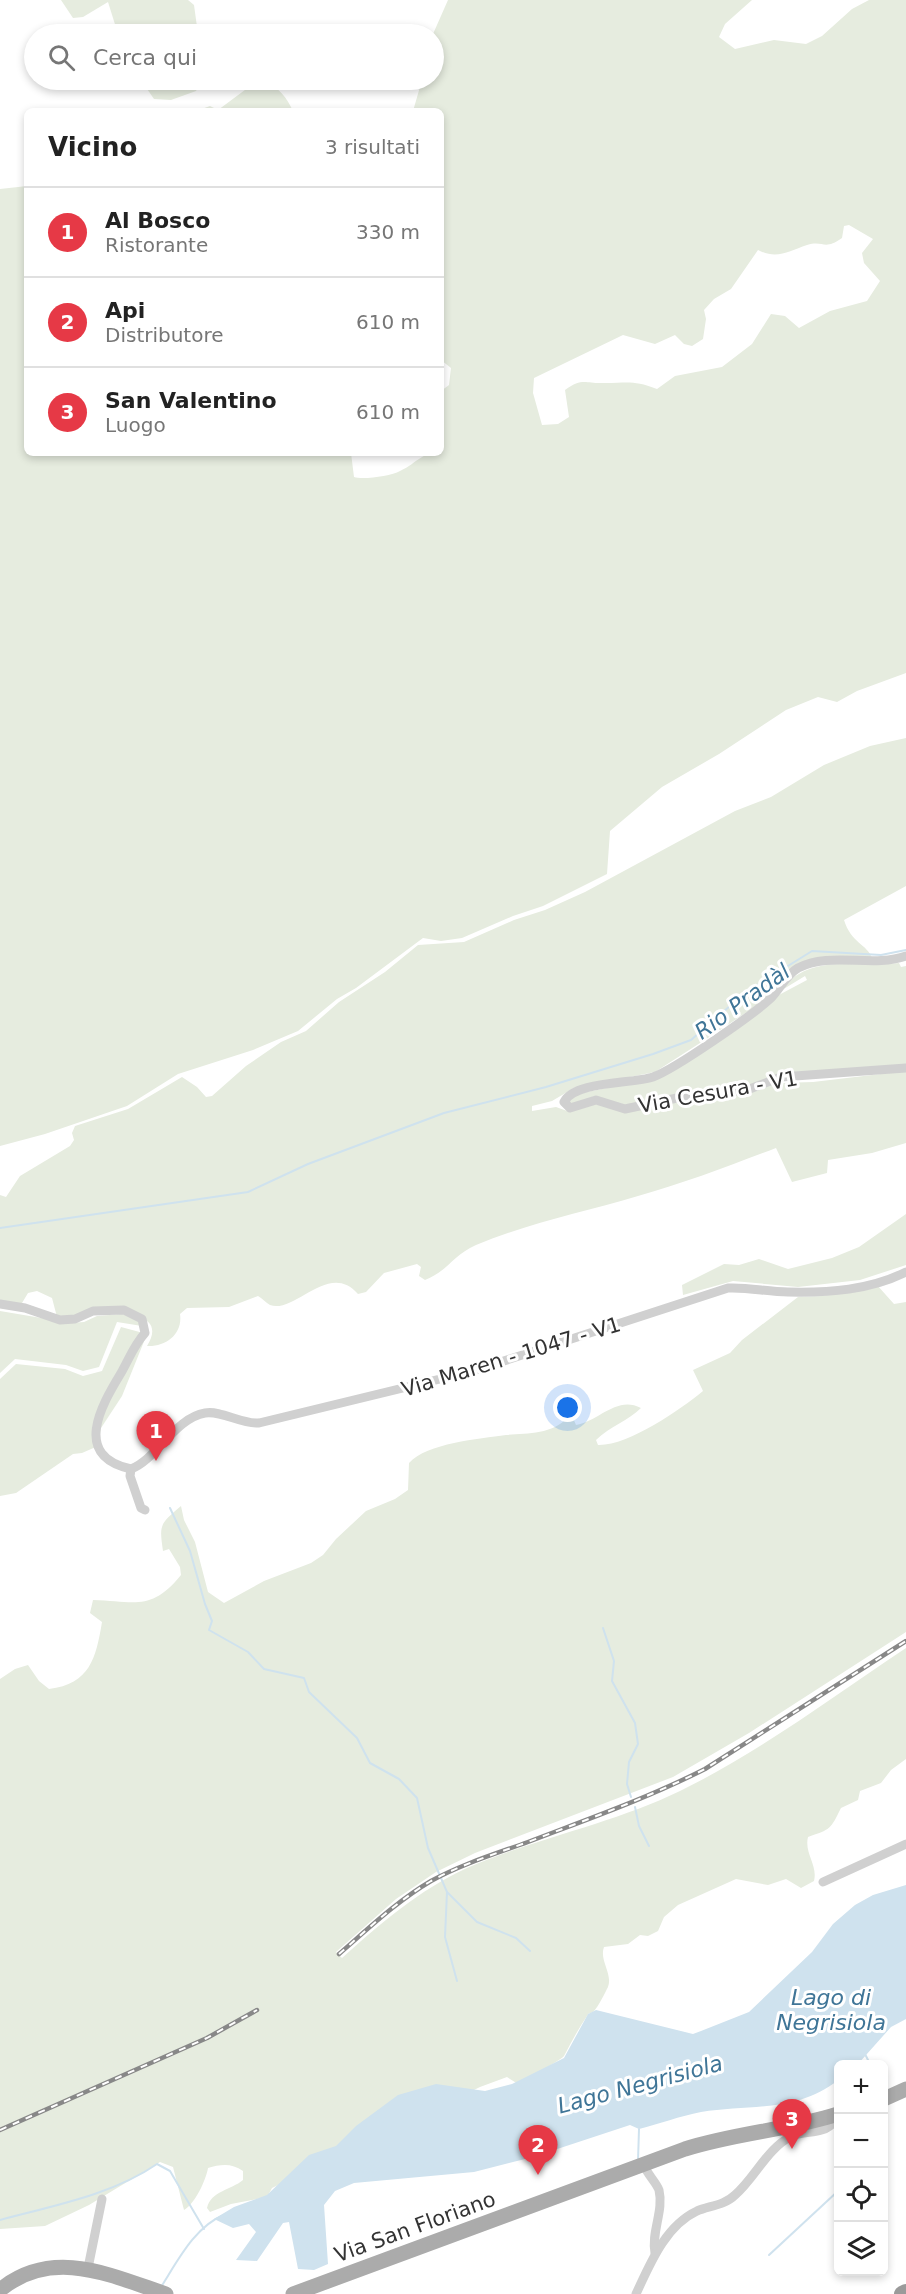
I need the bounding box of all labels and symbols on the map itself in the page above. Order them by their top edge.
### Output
water label: Rio Pradàl [690,959,795,1044]
street label: Via Cesura - V1 [637,1066,799,1118]
street label: Via Maren - 1047 - V1 [399,1312,623,1402]
your location [553,1393,582,1422]
pin: 1 [136,1412,176,1461]
water label: Lago di Negrisiola [776,1985,886,2035]
water label: Lago Negrisiola [555,2050,725,2119]
pin: 3 [772,2100,812,2149]
pin: 2 [518,2126,558,2175]
street label: Via San Floriano [331,2187,499,2267]

